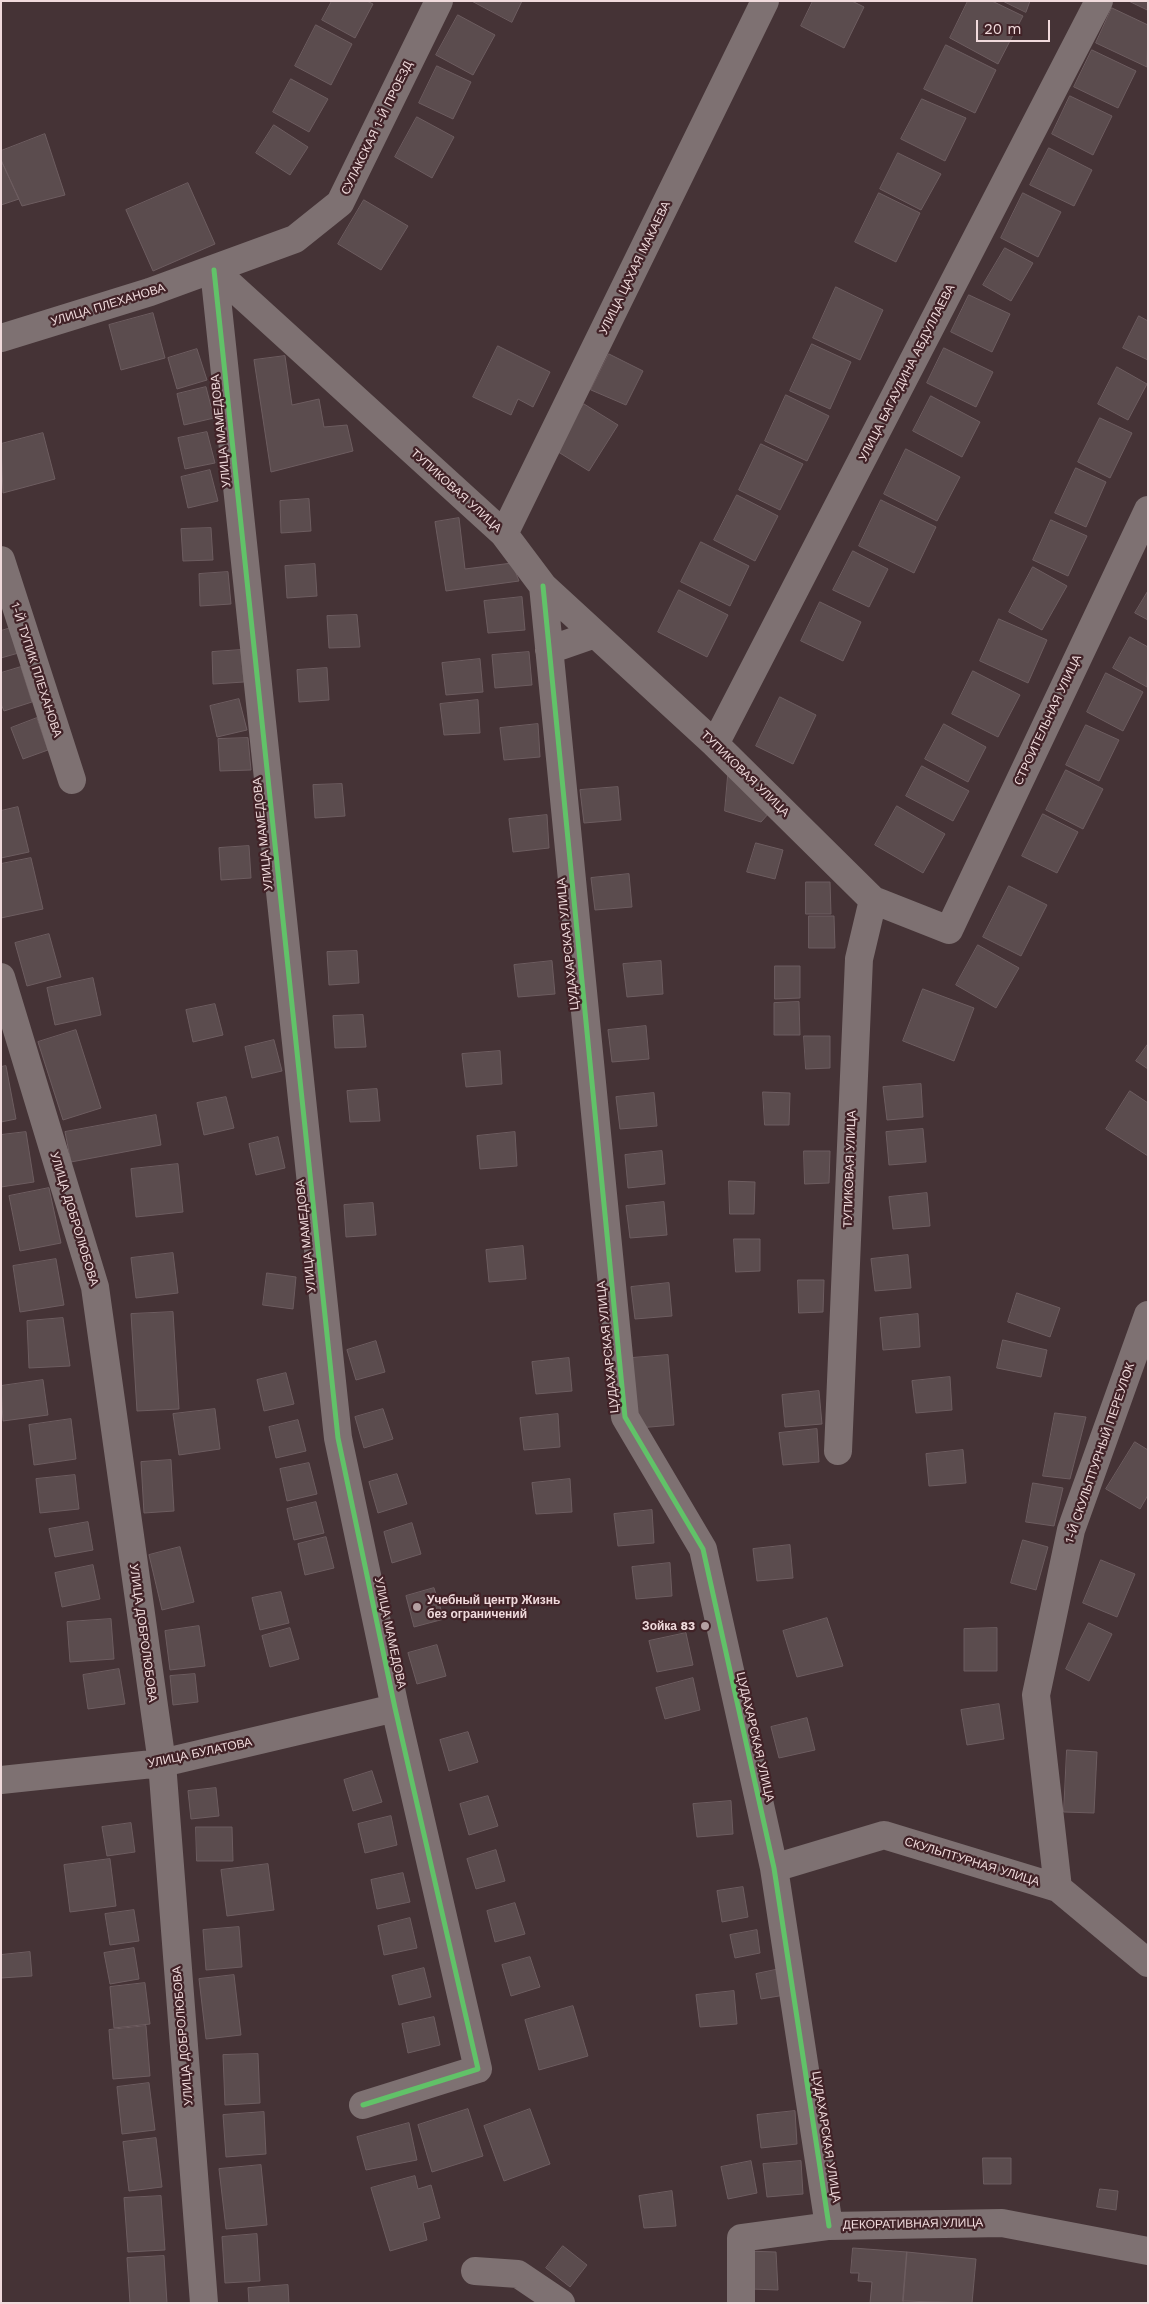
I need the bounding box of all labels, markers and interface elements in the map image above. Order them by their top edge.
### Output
scale bar [979,10,1053,42]
text: 20 m [984,20,1022,38]
street label: СУЛАКСКАЯ 1-Й ПРОЕЗД [338,59,416,197]
street label: УЛИЦА ЦАХАЯ МАКАЕВА [596,199,674,337]
street label: УЛИЦА ПЛЕХАНОВА [49,281,167,329]
street label: УЛИЦА БАГАУДИНА АБДУЛЛАЕВА [856,282,958,464]
street label: УЛИЦА МАМЕДОВА [208,374,234,488]
street label: ТУПИКОВАЯ УЛИЦА [408,446,504,536]
street label: 1-Й ТУПИК ПЛЕХАНОВА [7,601,65,739]
street label: СТРОИТЕЛЬНАЯ УЛИЦА [1011,652,1085,788]
street label: ТУПИКОВАЯ УЛИЦА [698,728,792,820]
street label: УЛИЦА МАМЕДОВА [250,777,276,891]
street label: ЦУДАХАРСКАЯ УЛИЦА [554,877,582,1011]
street label: ТУПИКОВАЯ УЛИЦА [841,1110,859,1228]
street label: УЛИЦА ДОБРОЛЮБОВА [47,1150,101,1288]
street label: УЛИЦА МАМЕДОВА [293,1179,319,1293]
street label: ЦУДАХАРСКАЯ УЛИЦА [594,1280,622,1414]
street label: 1-Й СКУЛЬПТУРНЫЙ ПЕРЕУЛОК [1062,1361,1138,1545]
street label: УЛИЦА ДОБРОЛЮБОВА [126,1563,160,1703]
street label: УЛИЦА МАМЕДОВА [371,1576,409,1690]
place label: Учебный центр Жизнь без ограничений [427,1593,560,1621]
marker: Учебный центр Жизнь без ограничений [411,1601,423,1613]
place label: Зойка 83 [642,1619,695,1633]
marker: Зойка 83 [699,1620,711,1632]
street label: ЦУДАХАРСКАЯ УЛИЦА [733,1671,777,1803]
street label: УЛИЦА БУЛАТОВА [147,1735,253,1771]
street label: СКУЛЬПТУРНАЯ УЛИЦА [903,1835,1041,1889]
street label: УЛИЦА ДОБРОЛЮБОВА [170,1966,196,2106]
street label: ЦУДАХАРСКАЯ УЛИЦА [808,2070,844,2204]
street label: ДЕКОРАТИВНАЯ УЛИЦА [843,2216,983,2232]

